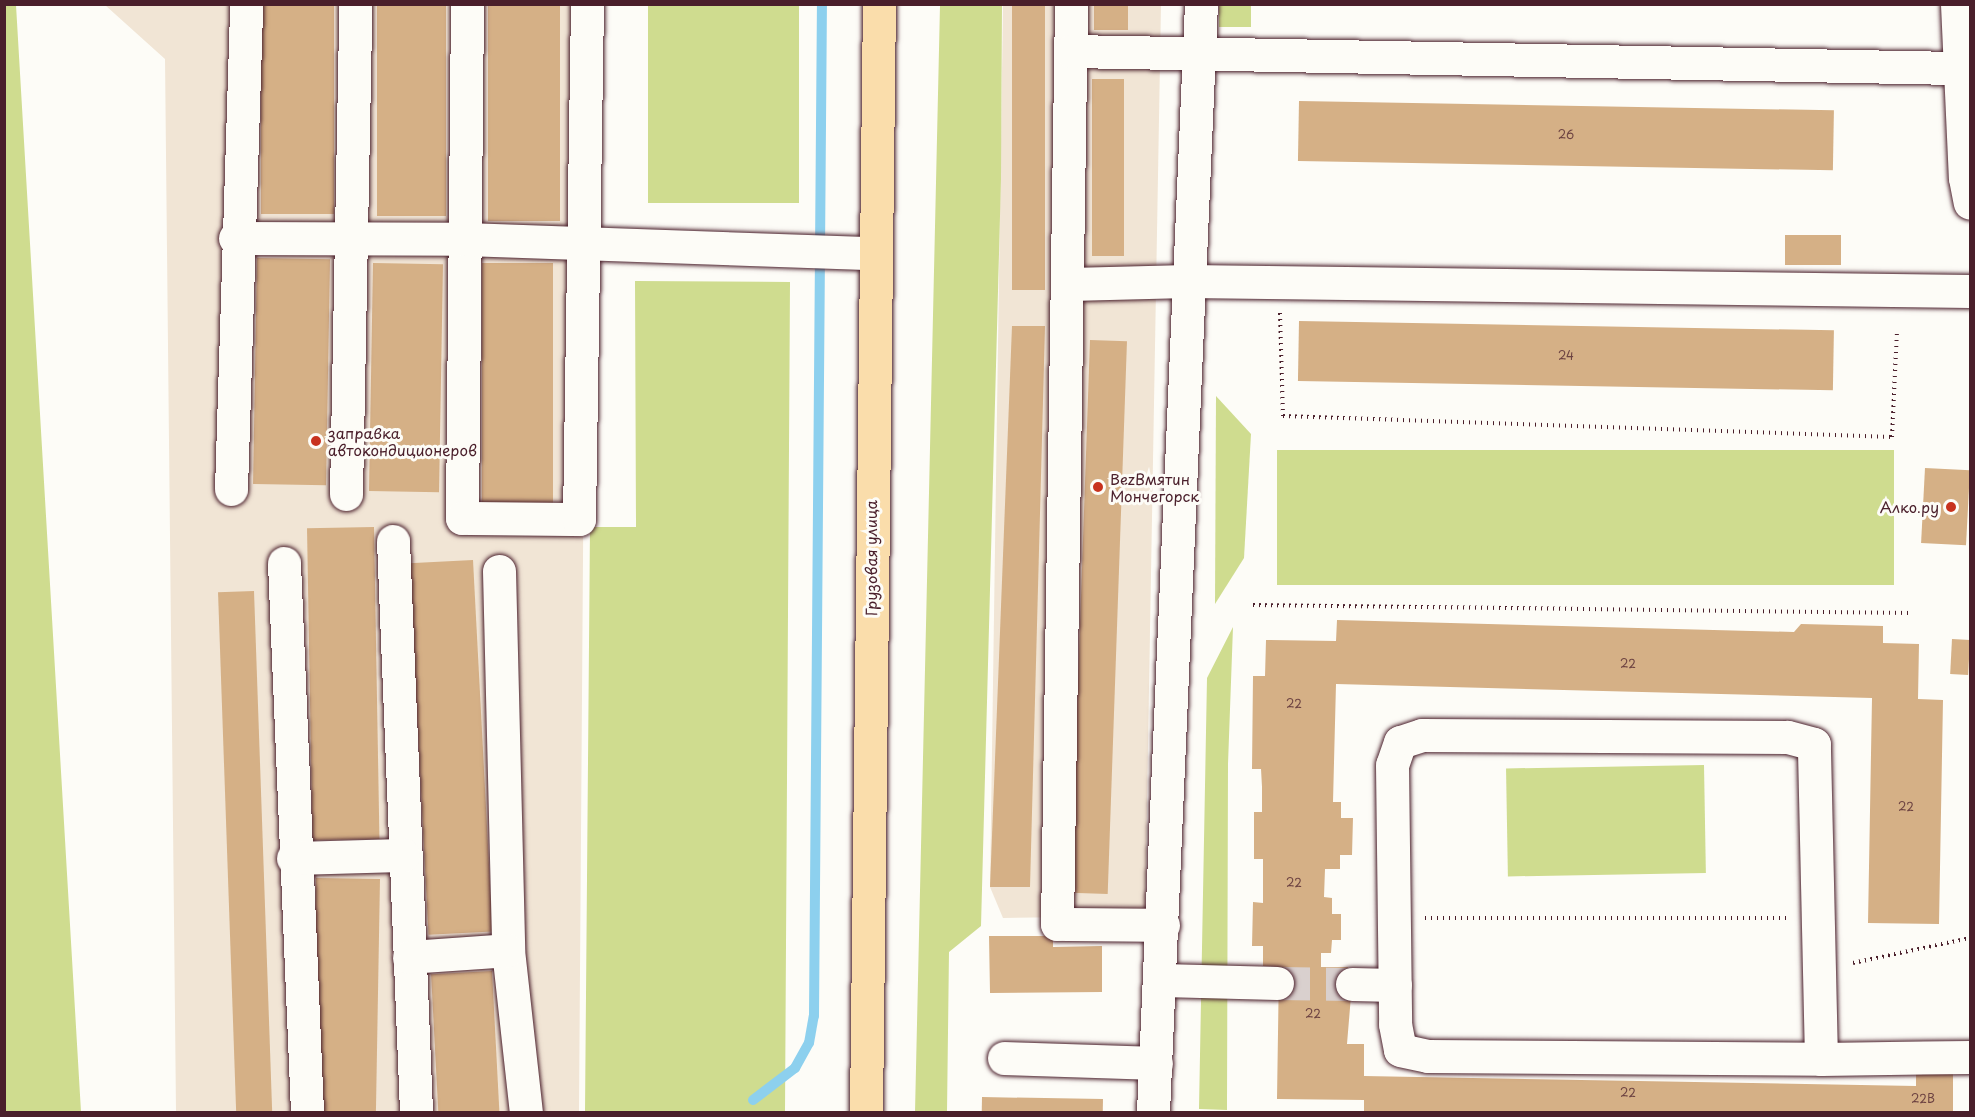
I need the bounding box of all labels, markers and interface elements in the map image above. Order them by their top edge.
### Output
house number: 26 [1558,128,1574,142]
house number: 24 [1558,349,1574,363]
place label: заправка автокондиционеров [328,423,477,458]
marker: заправка автокондиционеров [309,434,323,448]
place label: BezВмятин Мончегорск [1110,469,1199,504]
marker: BezВмятин Мончегорск [1091,480,1105,494]
place label: Алко.ру [1880,498,1939,516]
street label: Грузовая улица [862,500,880,616]
marker: Алко.ру [1944,500,1958,514]
house number: 22 [1620,657,1636,671]
house number: 22 [1286,697,1302,711]
house number: 22 [1898,800,1914,814]
house number: 22 [1286,876,1302,890]
house number: 22 [1305,1007,1321,1021]
house number: 22 [1620,1086,1636,1100]
house number: 22В [1911,1092,1935,1106]

